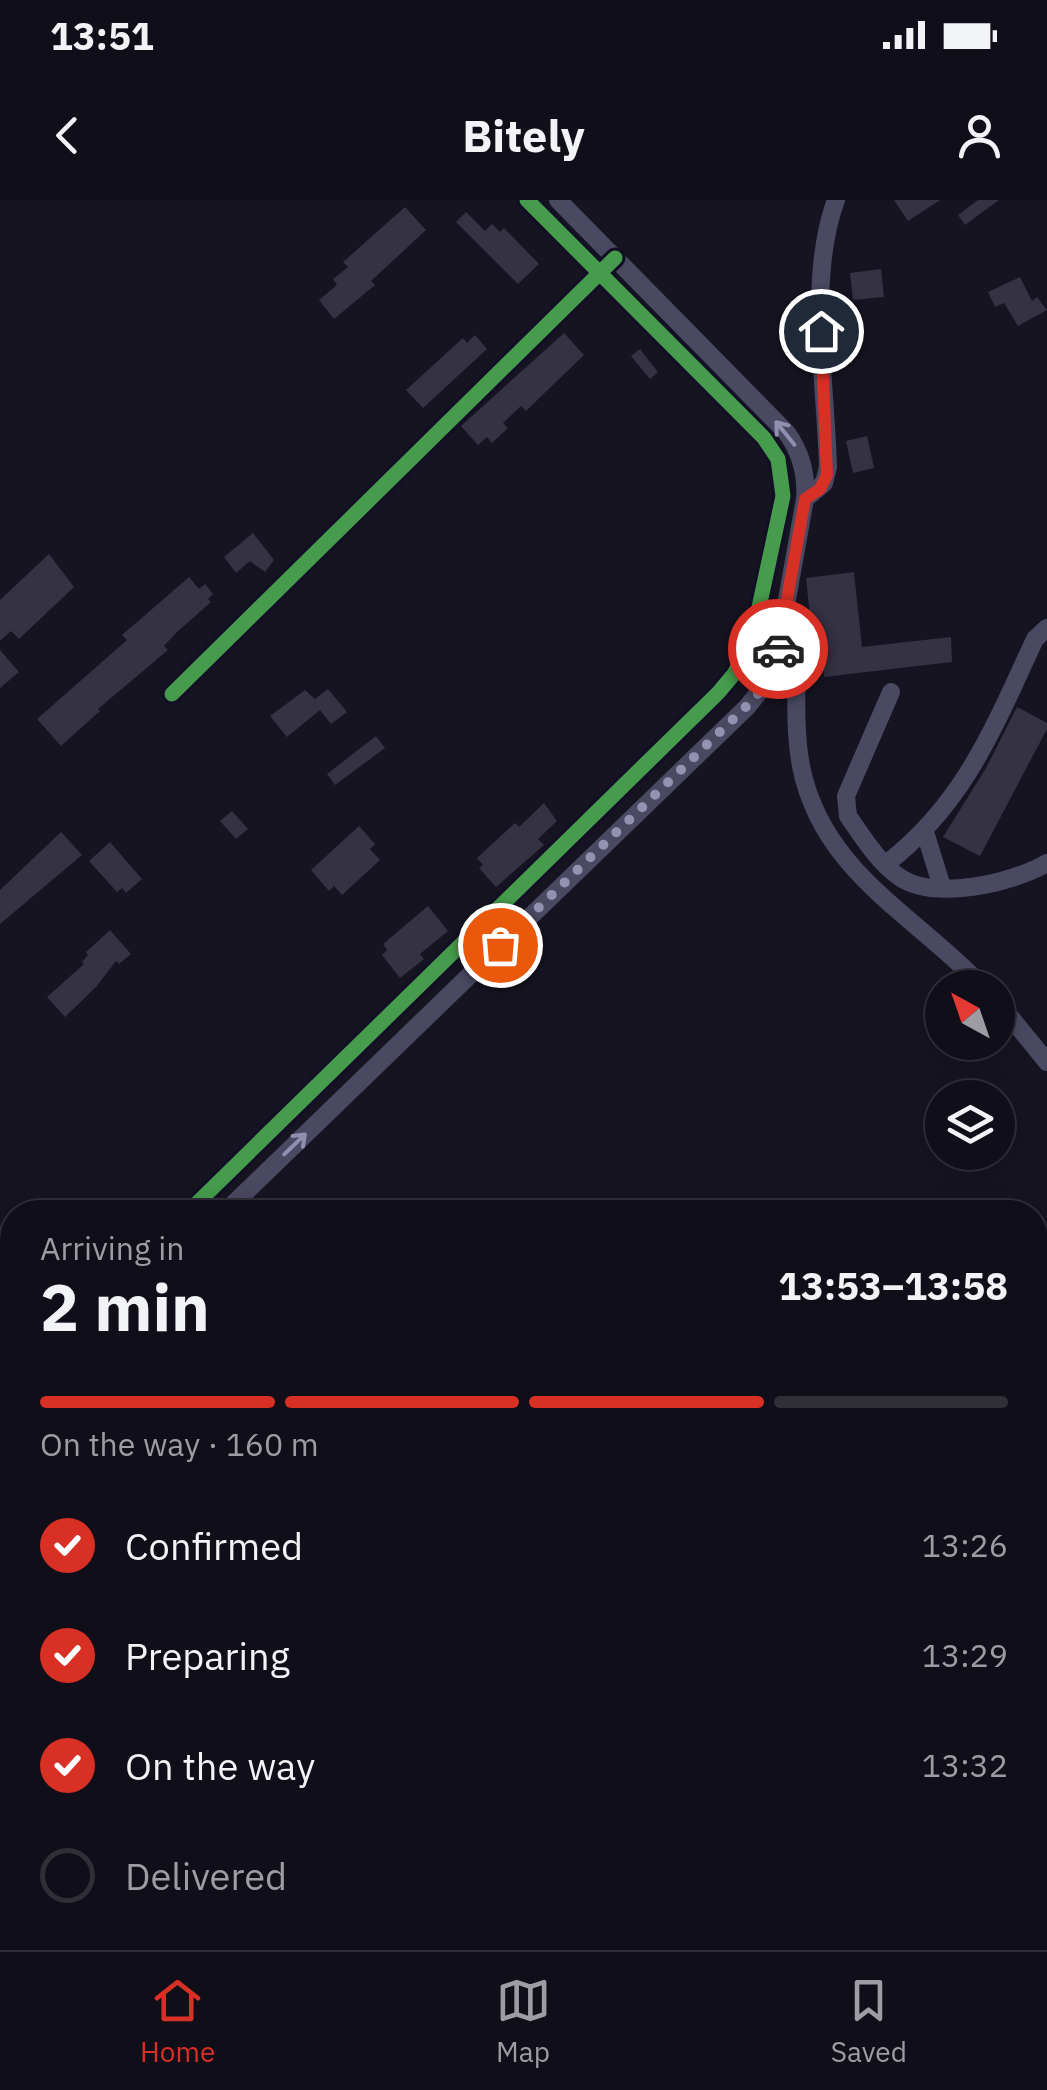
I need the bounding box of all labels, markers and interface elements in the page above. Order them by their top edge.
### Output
text: 13:51 [50,11,154,60]
text: Bitely [462,106,585,164]
icon: back [40,108,95,163]
icon: person [952,108,1007,163]
pin [779,289,864,374]
icon: home [794,304,849,359]
one-way arrow [774,421,796,447]
courier [728,599,828,699]
icon: car [751,622,806,677]
pin [458,903,543,988]
icon: bag [473,918,528,973]
north arrow [925,970,1015,1060]
map controls [925,970,1015,1170]
button: layers [925,1080,1015,1170]
one-way arrow [282,1132,306,1156]
text: Arriving in [40,1227,185,1269]
text: 13:53–13:58 [778,1261,1008,1310]
text: 2 min [40,1264,210,1349]
text: On the way · 160 m [40,1423,319,1465]
icon: check [40,1518,95,1573]
text: Confirmed [125,1521,303,1570]
text: 13:26 [922,1524,1008,1566]
icon: check [40,1628,95,1683]
text: Preparing [125,1631,290,1680]
text: 13:29 [922,1634,1008,1676]
icon: check [40,1738,95,1793]
text: On the way [125,1741,315,1790]
text: 13:32 [922,1744,1008,1786]
text: Delivered [125,1851,287,1900]
tab: Home [140,1973,215,2070]
tab: Map [496,1973,551,2070]
tab: Saved [831,1973,907,2070]

